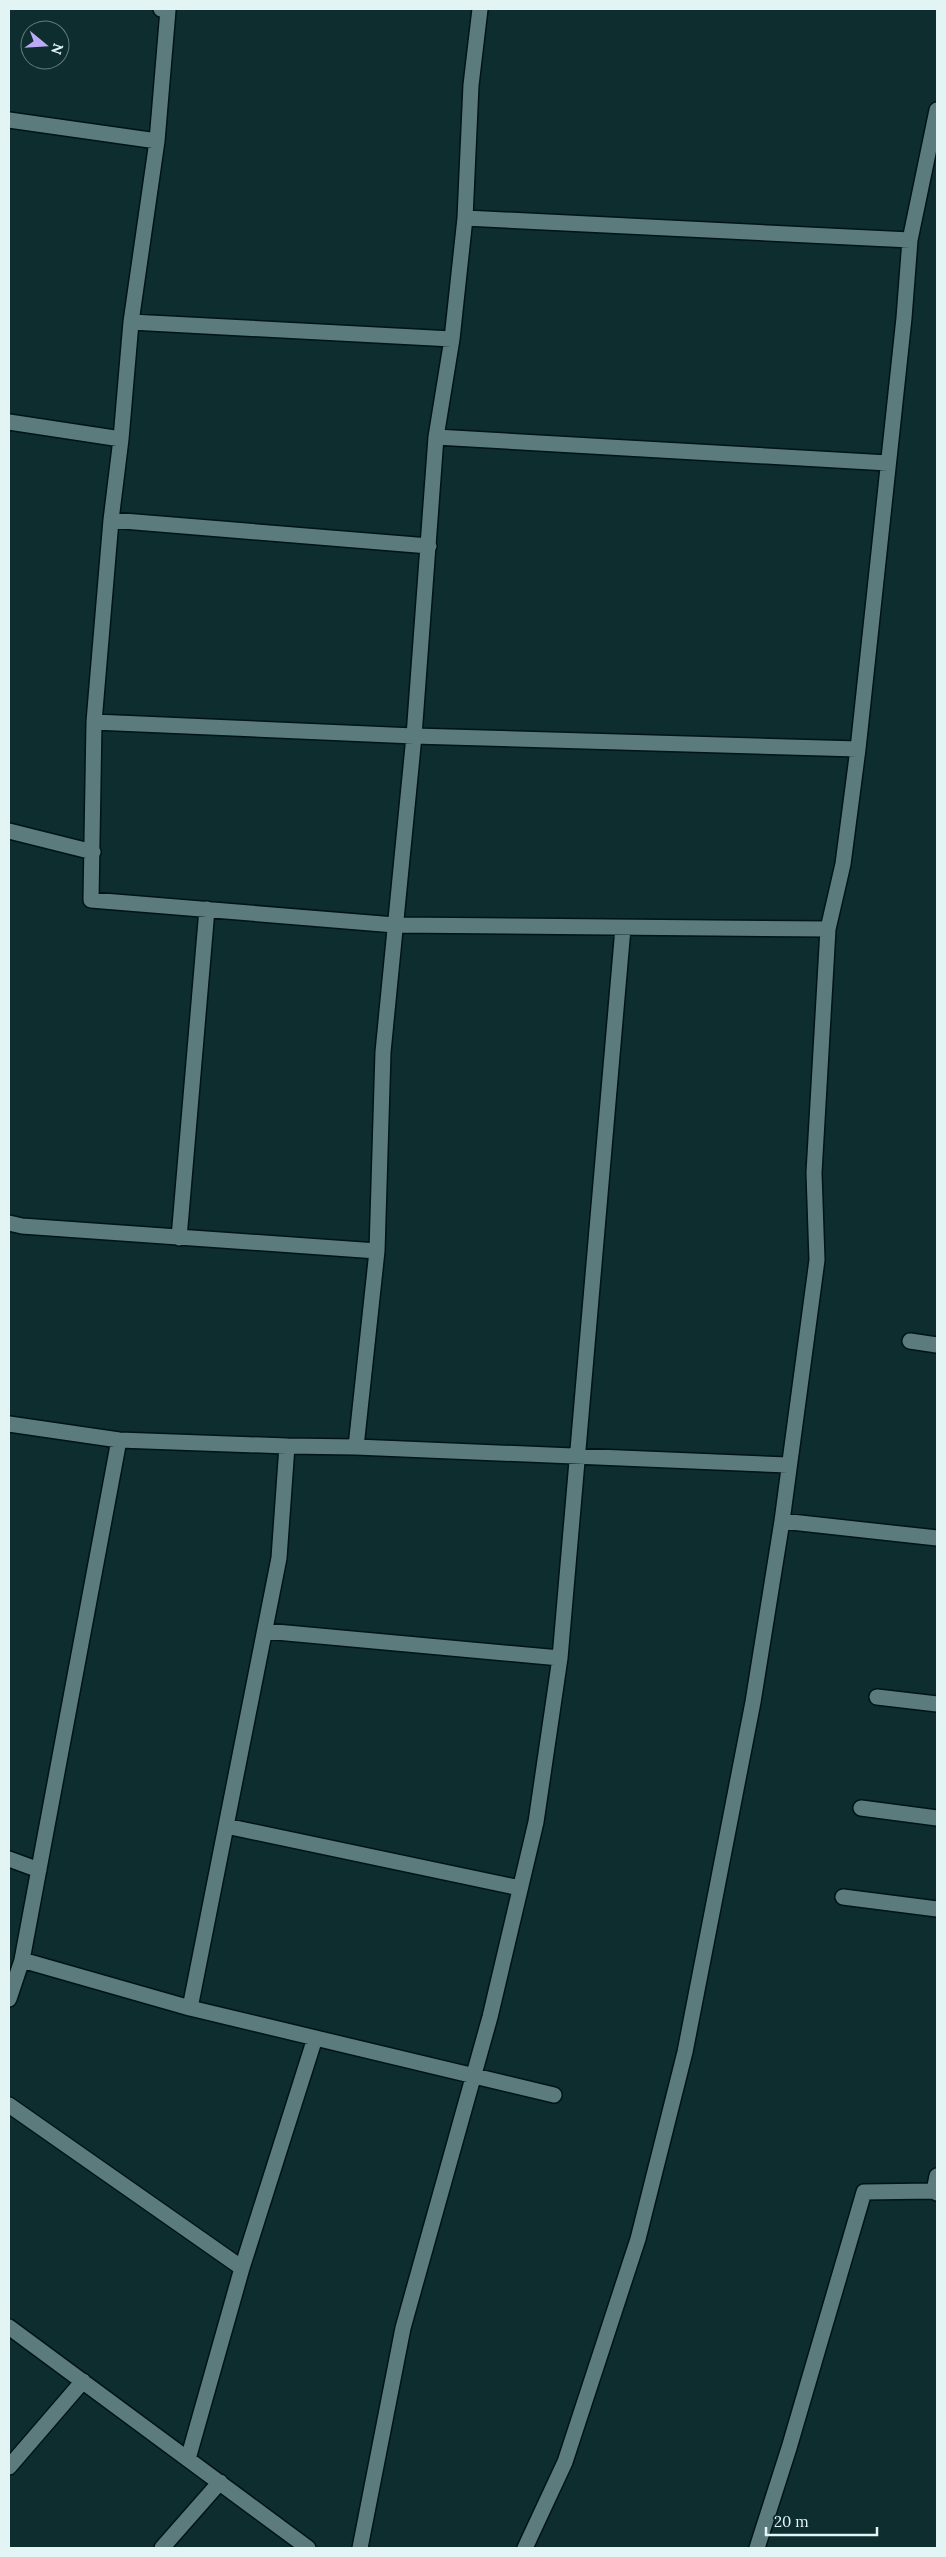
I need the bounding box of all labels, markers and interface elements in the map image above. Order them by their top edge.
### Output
north arrow [20,20,70,70]
text: N [47,41,68,57]
scale bar [766,2504,877,2536]
text: 20 m [774,2512,809,2531]

